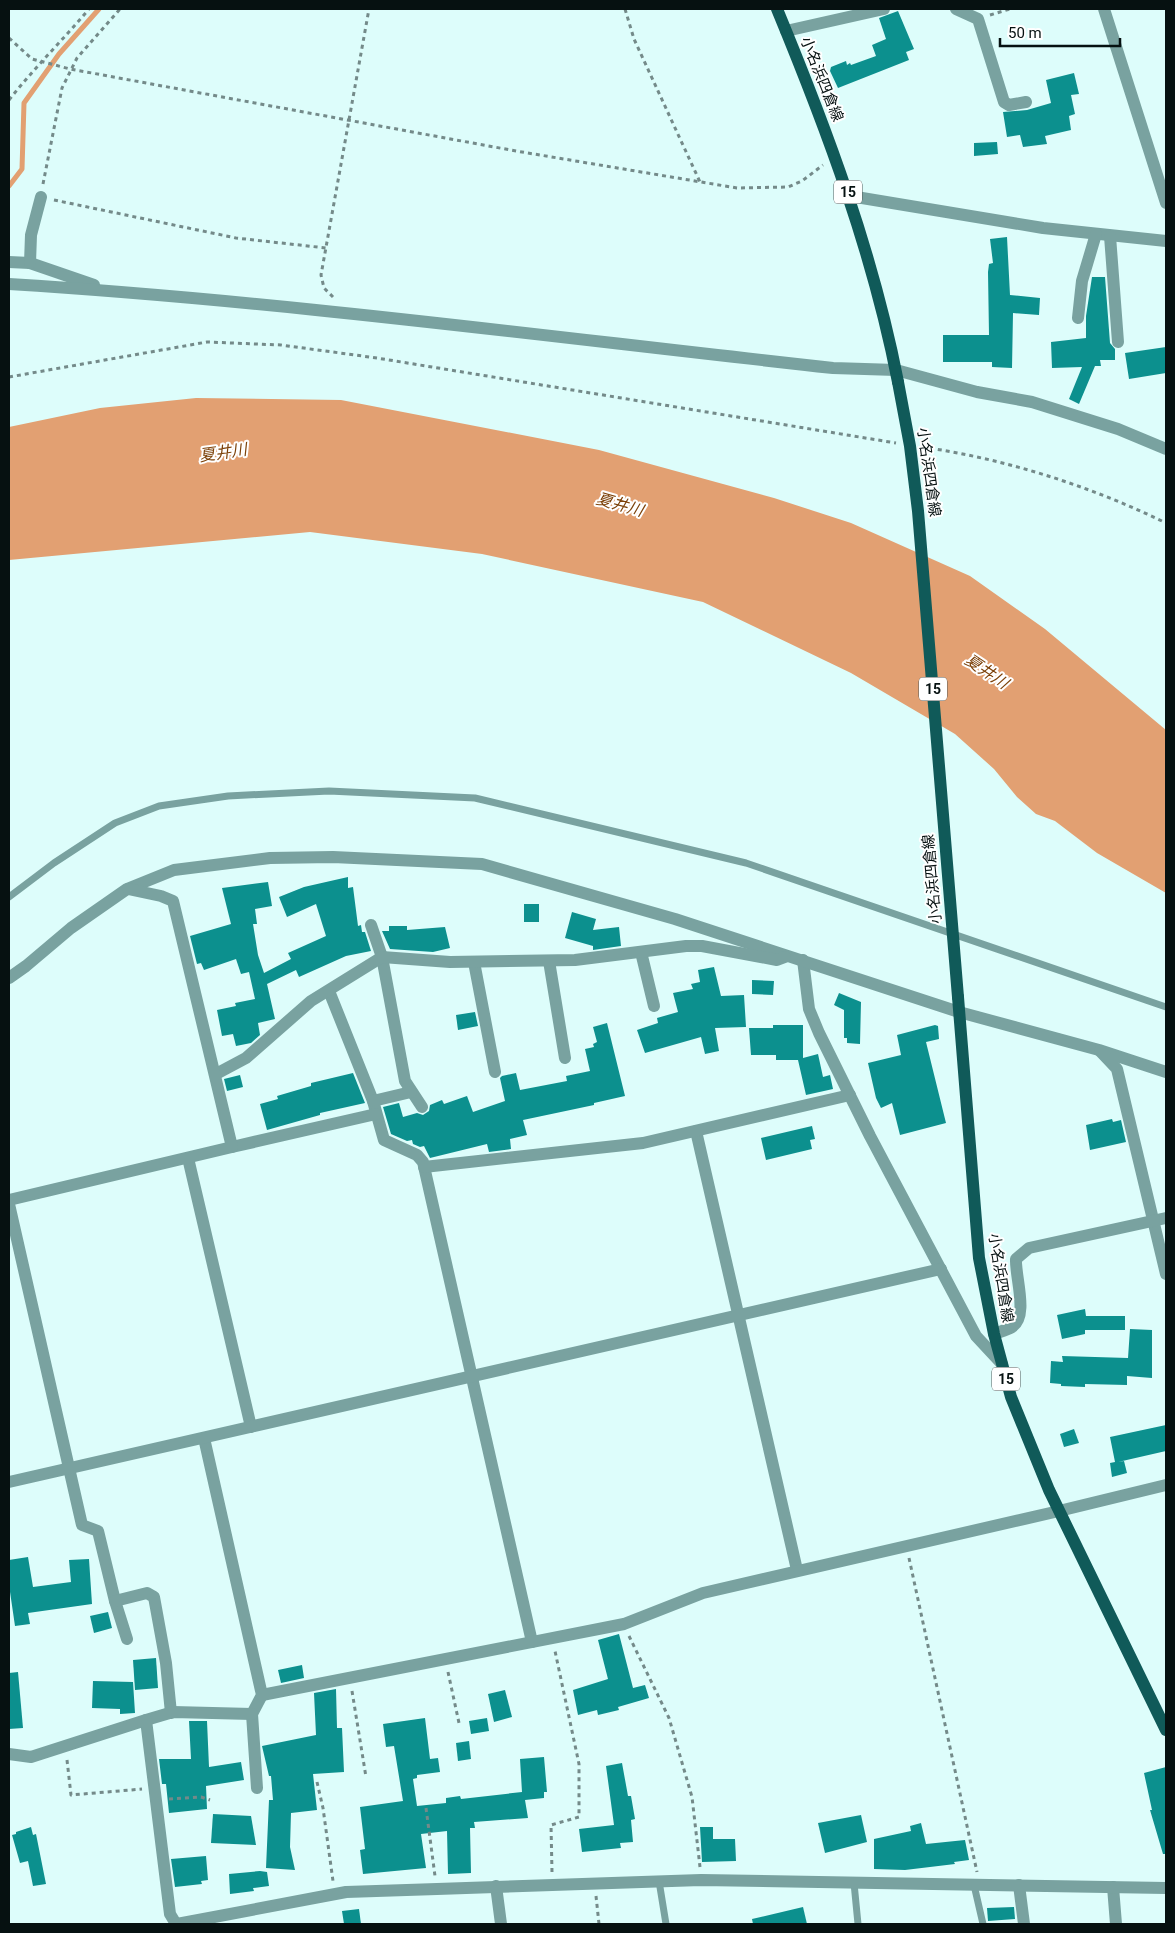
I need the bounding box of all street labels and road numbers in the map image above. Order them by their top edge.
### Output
street label: 小名浜四倉線 [797,34,847,124]
road number: 15 [834,180,862,203]
street label: 小名浜四倉線 [914,426,944,518]
road number: 15 [919,678,947,701]
street label: 小名浜四倉線 [919,833,945,925]
street label: 小名浜四倉線 [985,1232,1017,1324]
road number: 15 [992,1368,1020,1390]

